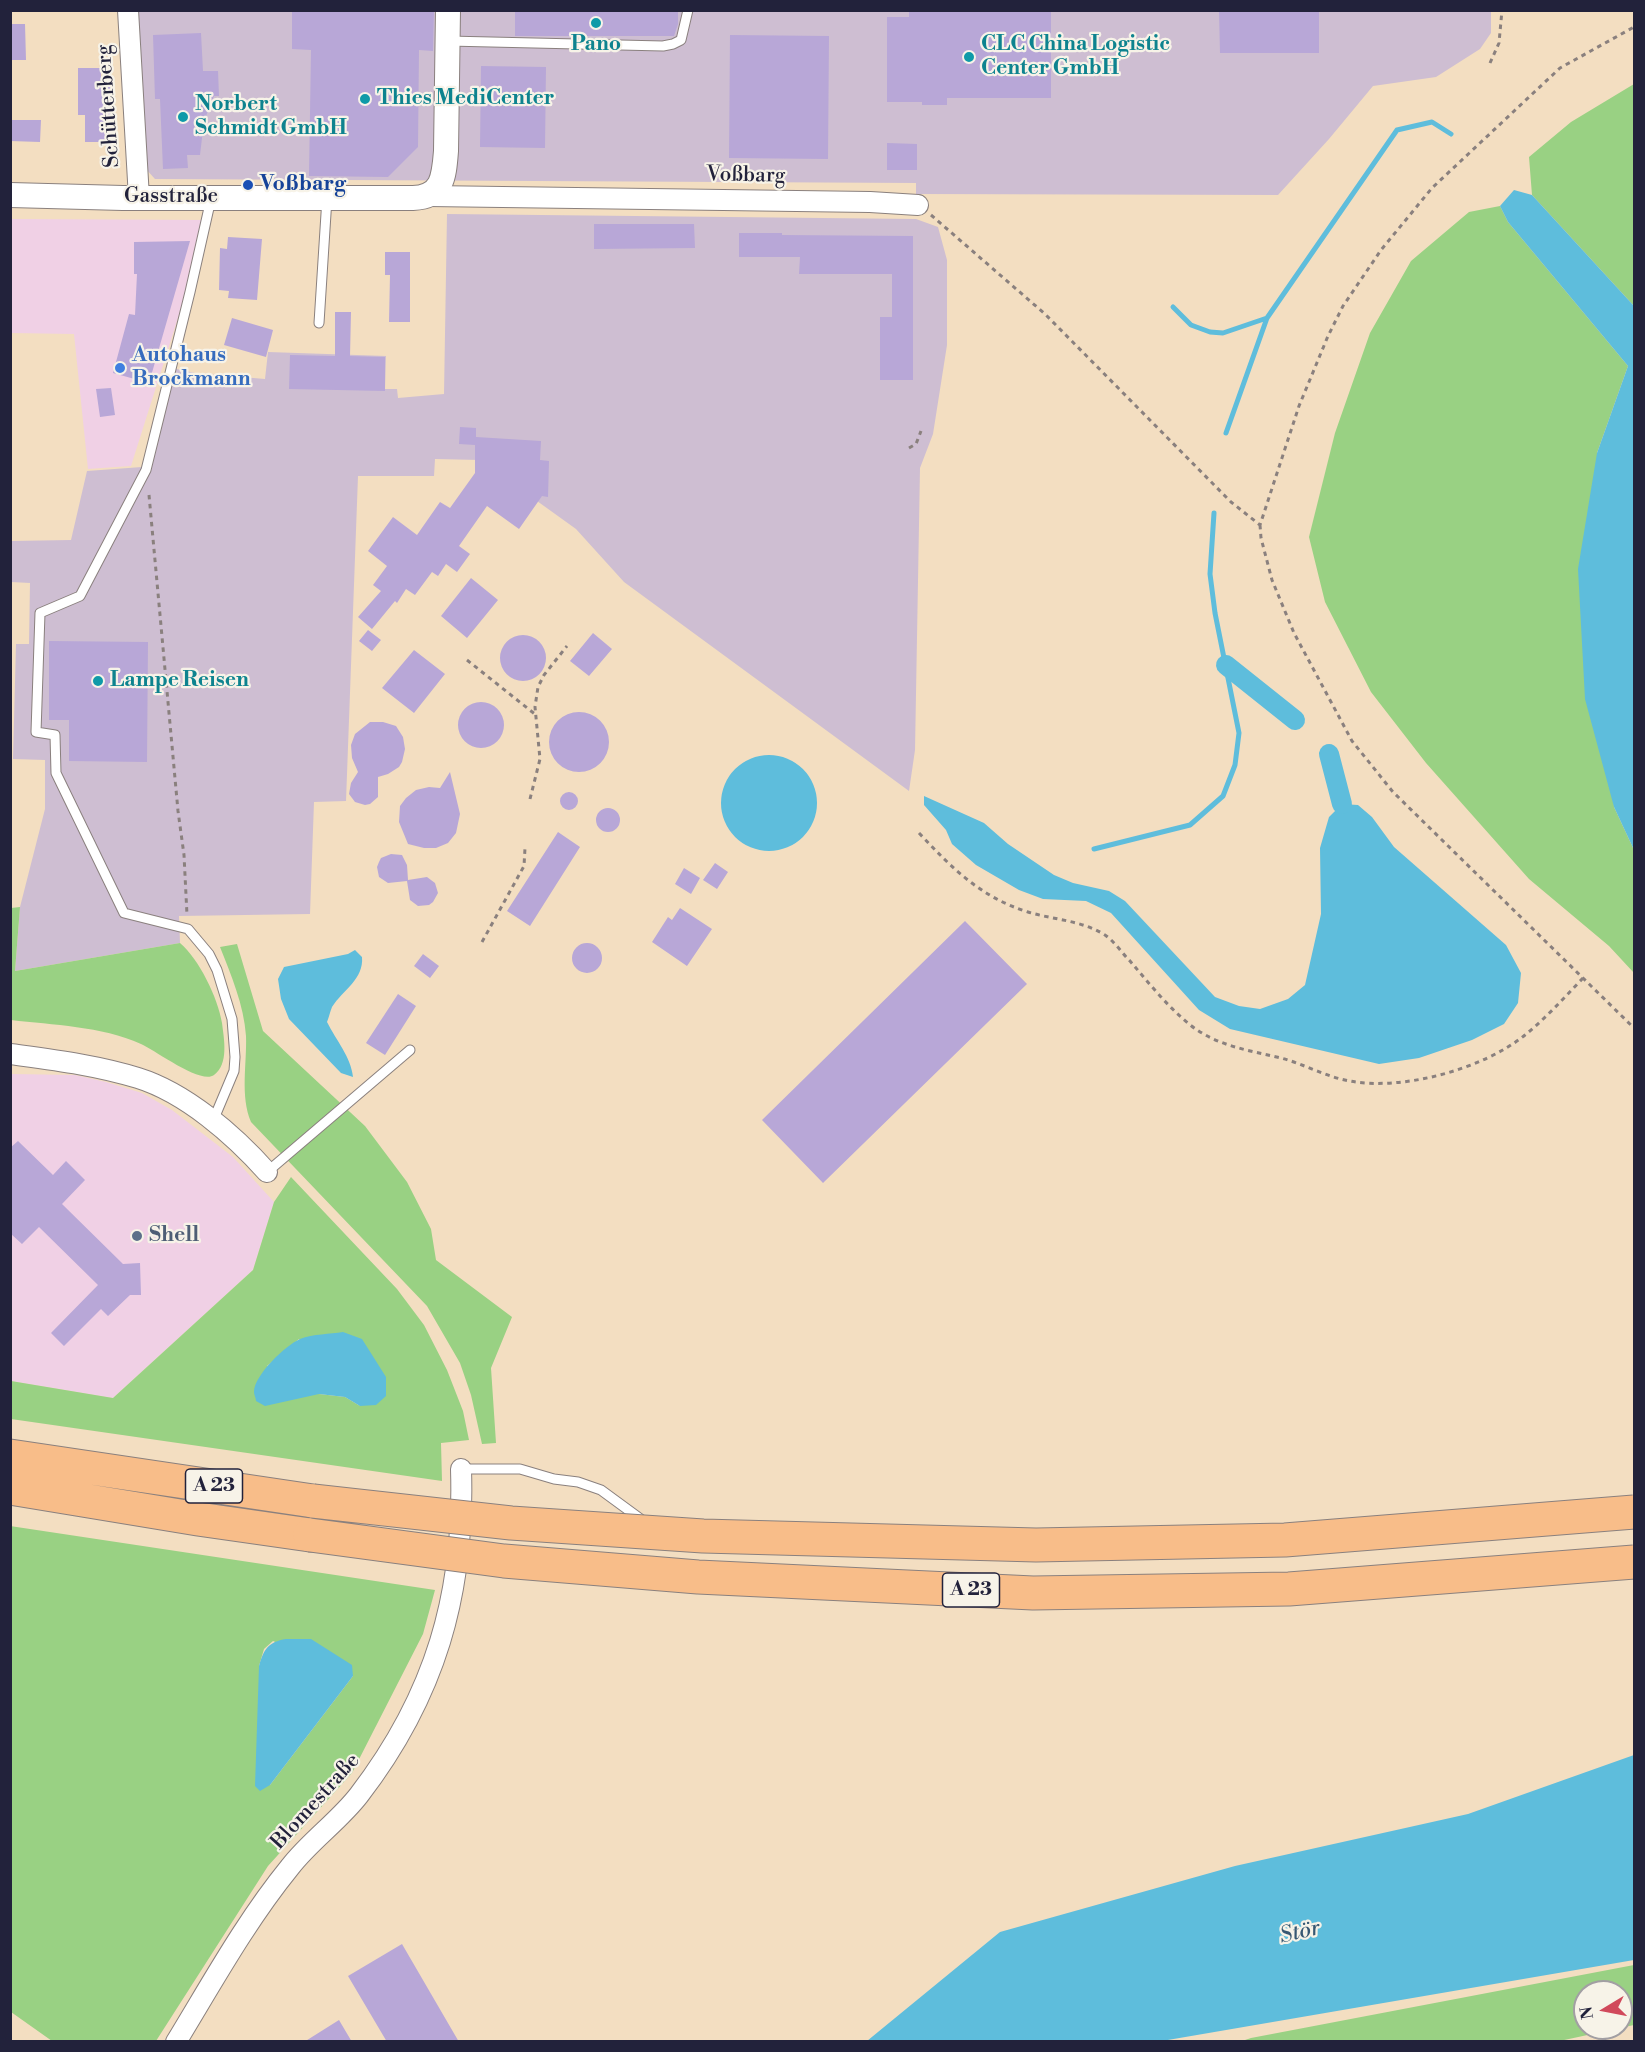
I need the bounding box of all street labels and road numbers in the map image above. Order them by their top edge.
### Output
street label: Schütterberg [92,44,126,168]
street label: Voßbarg [706,163,786,189]
street label: Gasstraße [124,184,218,210]
road number: A 23 [186,1469,242,1503]
road number: A 23 [942,1573,1000,1607]
street label: Blomestraße [266,1749,366,1855]

